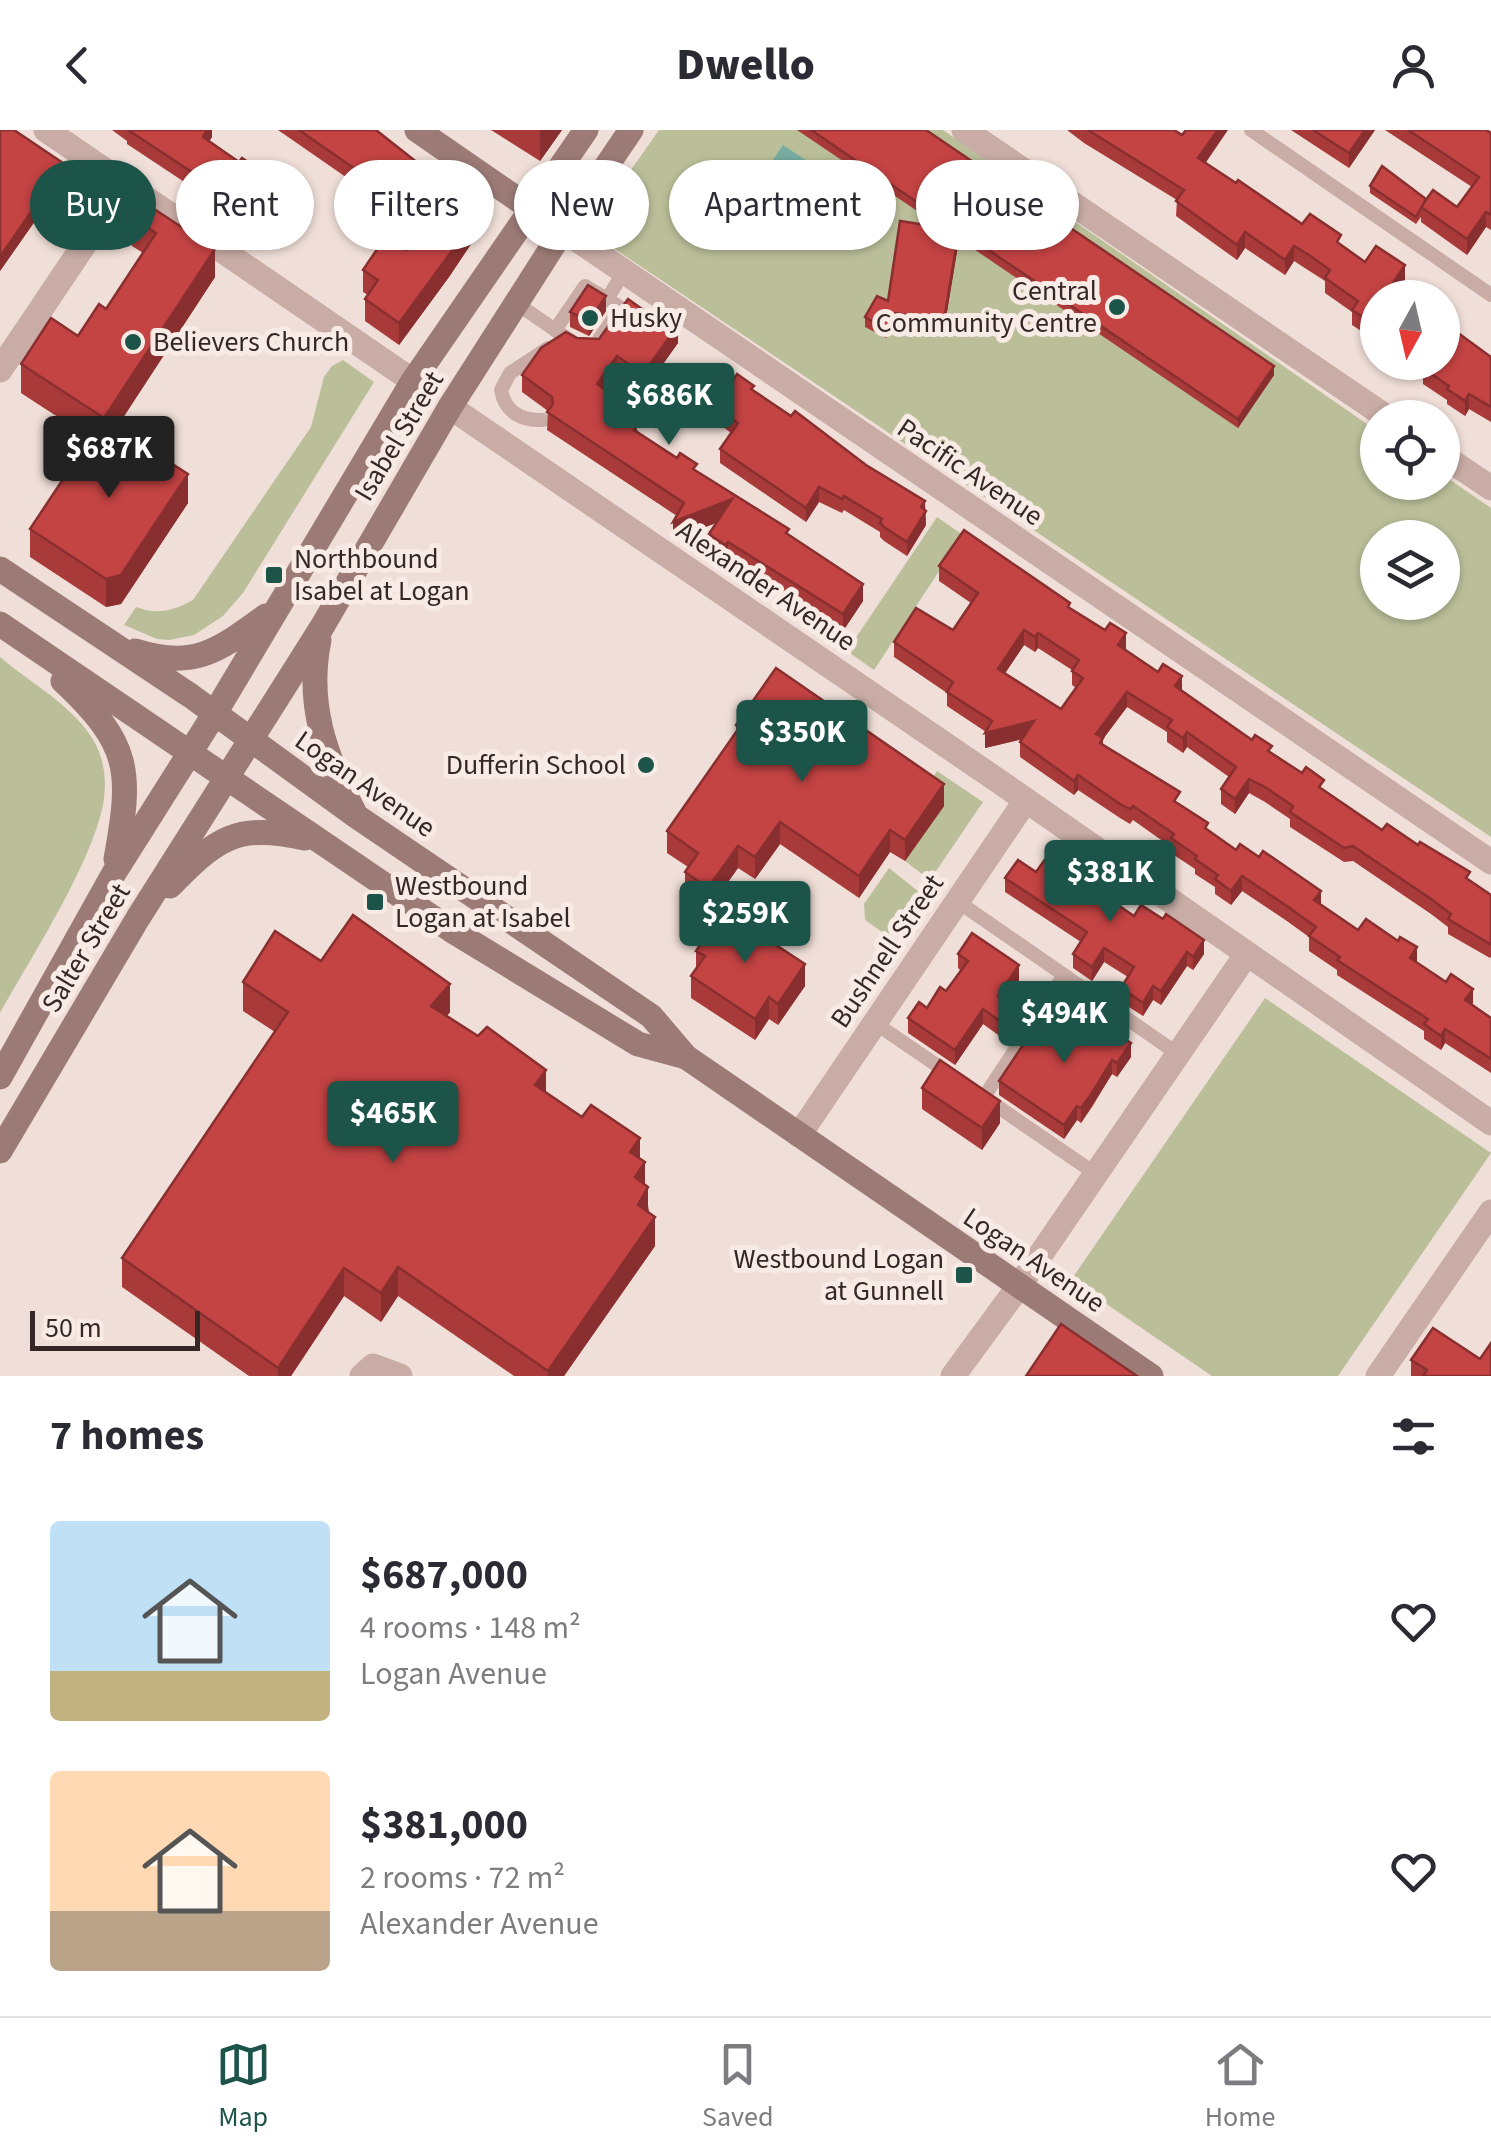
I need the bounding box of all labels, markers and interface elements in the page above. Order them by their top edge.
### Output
text: Dwello [676,33,815,97]
icon: back [50,38,105,93]
icon: person [1386,38,1441,93]
chip: Buy [30,160,156,250]
chip: Rent [176,160,314,250]
chip: Filters [334,160,494,250]
chip: New [514,160,649,250]
chip: Apartment [669,160,896,250]
chip: House [916,160,1079,250]
place label: Central Community Centre [876,271,1097,343]
north arrow [1360,280,1460,380]
map controls [1360,280,1460,620]
marker: Central Community Centre [1106,296,1128,318]
place label: Husky [610,298,682,338]
marker: Husky [579,307,601,329]
place label: Believers Church [153,322,349,362]
marker: Believers Church [122,331,144,353]
street label: Isabel Street [344,363,454,509]
pin: $686K [599,363,739,448]
text: $686K [625,372,713,418]
button: locate [1360,400,1460,500]
street label: Pacific Avenue [889,408,1051,536]
pin: $687K [39,416,179,501]
text: $687K [65,425,153,471]
street label: Alexander Avenue [668,511,864,661]
button: layers [1360,520,1460,620]
place label: Northbound Isabel at Logan [294,539,470,611]
marker: Northbound Isabel at Logan [263,564,285,586]
pin: $350K [732,700,872,785]
text: $350K [758,709,846,755]
street label: Logan Avenue [287,721,443,847]
place label: Dufferin School [446,745,626,785]
marker: Dufferin School [635,754,657,776]
pin: $381K [1040,840,1180,925]
text: $381K [1066,849,1154,895]
place label: Westbound Logan at Isabel [395,866,571,938]
street label: Bushnell Street [821,866,954,1036]
street label: Salter Street [32,875,141,1020]
pin: $259K [675,881,815,966]
text: $259K [701,890,789,936]
marker: Westbound Logan at Isabel [364,891,386,913]
pin: $494K [994,981,1134,1066]
text: $494K [1020,990,1108,1036]
pin: $465K [323,1081,463,1166]
text: $465K [349,1090,437,1136]
street label: Logan Avenue [955,1198,1113,1322]
place label: Westbound Logan at Gunnell [734,1239,944,1311]
marker: Westbound Logan at Gunnell [953,1264,975,1286]
scale bar [30,1306,200,1350]
text: 50 m [45,1308,102,1348]
text: 7 homes [50,1406,204,1466]
icon: filters [1386,1409,1441,1464]
text: $687,000 [360,1545,528,1605]
icon: home [130,1561,250,1681]
icon: heart [1386,1594,1441,1649]
text: 4 rooms · 148 m² [360,1605,581,1651]
text: Logan Avenue [360,1651,547,1697]
text: $381,000 [360,1795,528,1855]
icon: home [130,1811,250,1931]
icon: heart [1386,1844,1441,1899]
text: 2 rooms · 72 m² [360,1855,565,1901]
text: Alexander Avenue [360,1901,599,1947]
tab: Map [216,2037,271,2137]
tab: Saved [702,2037,773,2137]
tab: Home [1205,2037,1275,2137]

